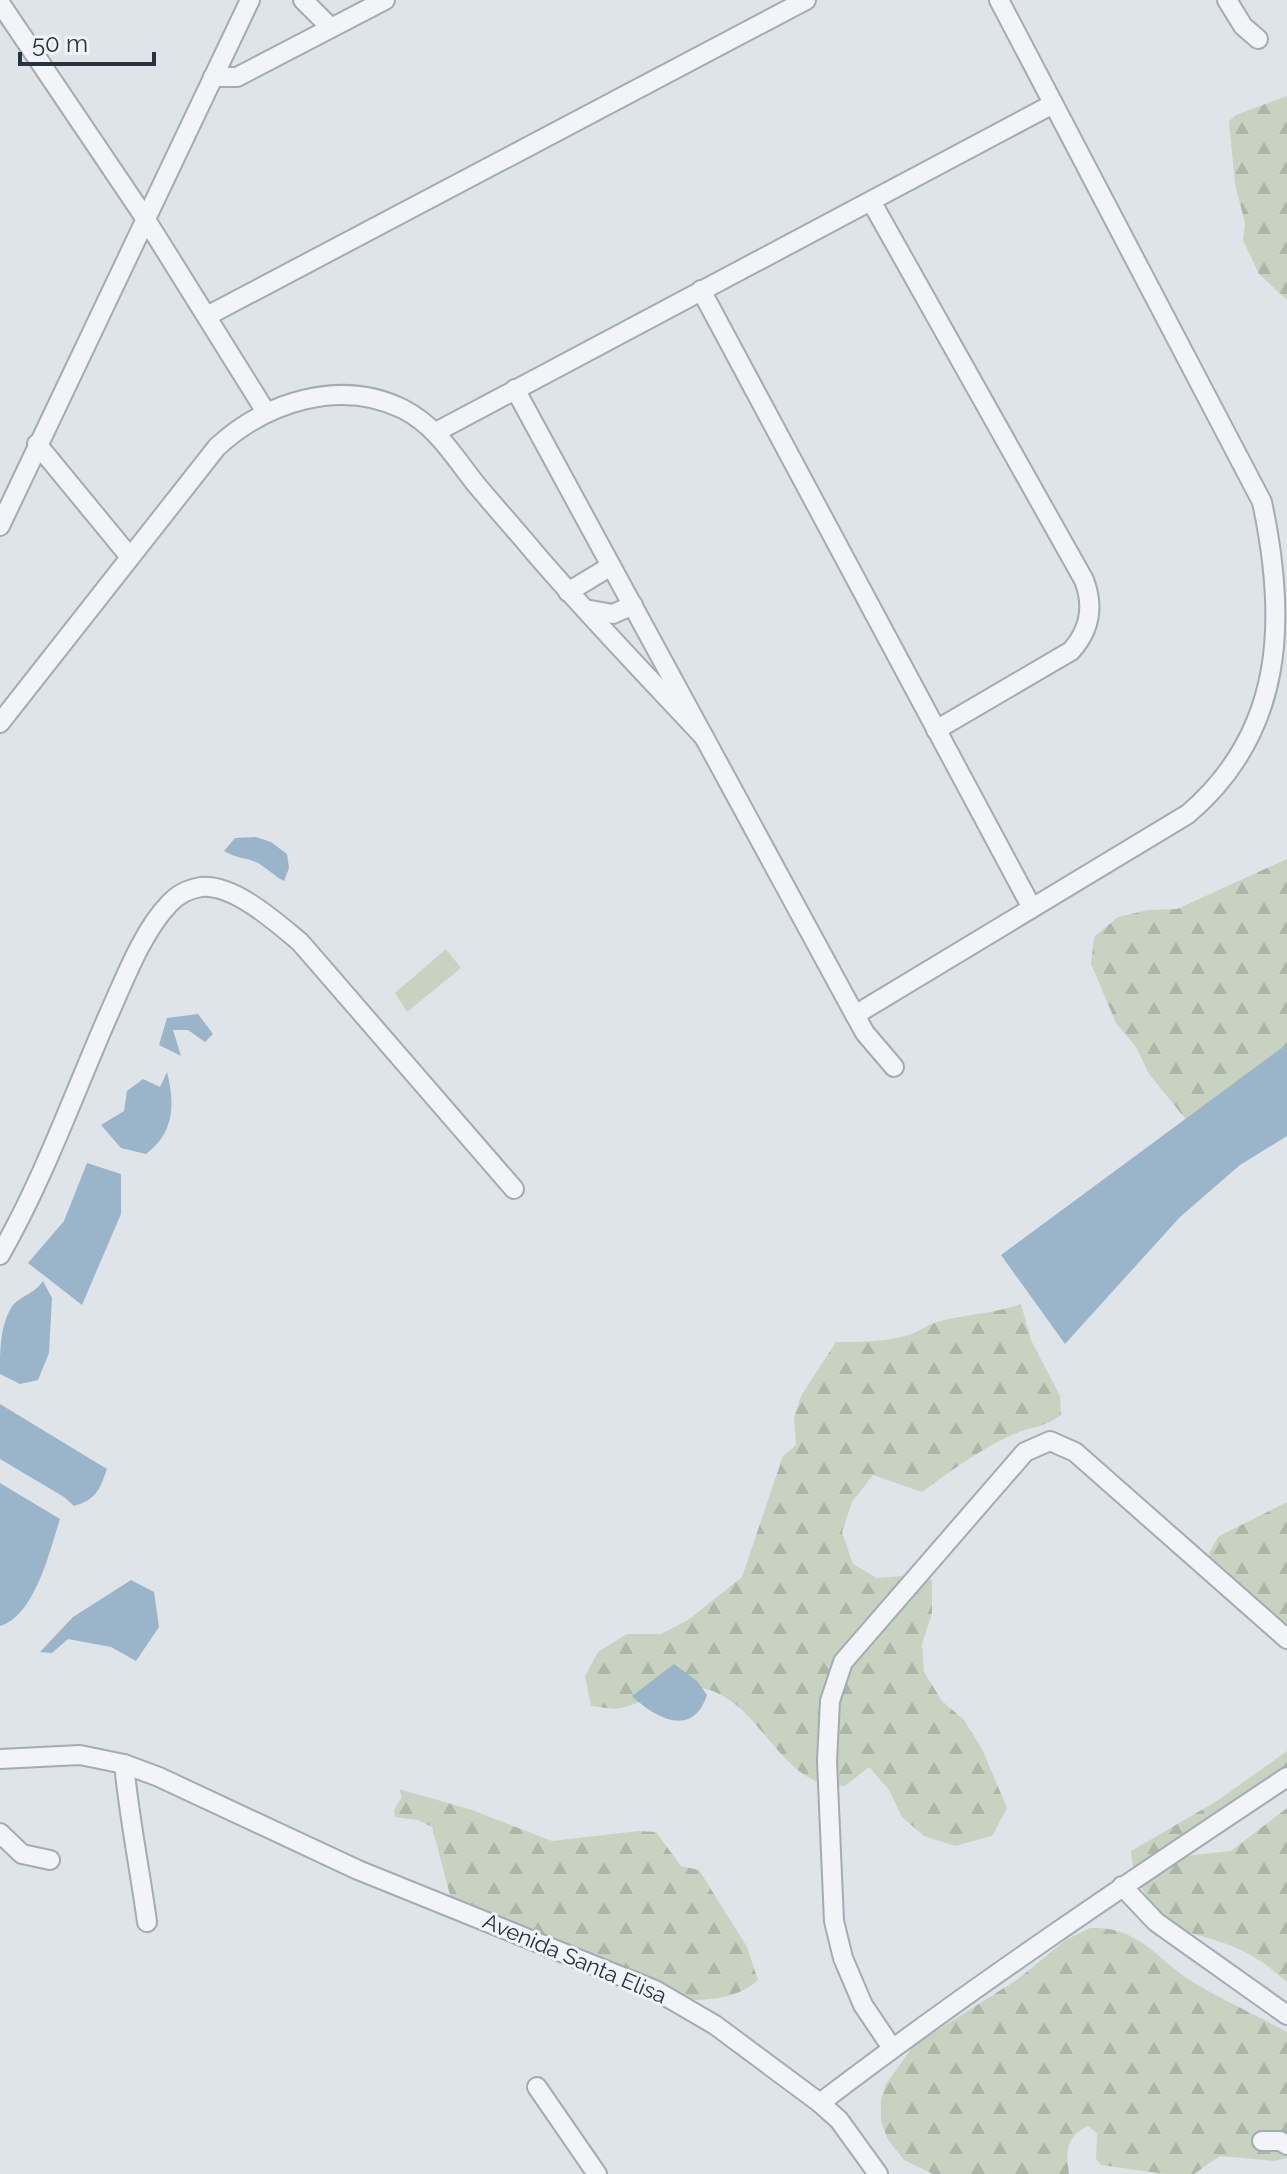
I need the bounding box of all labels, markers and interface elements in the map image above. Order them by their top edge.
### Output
scale bar [20,16,154,66]
text: 50 m [32,29,88,58]
street label: Avenida Santa Elisa [479,1908,671,2008]

